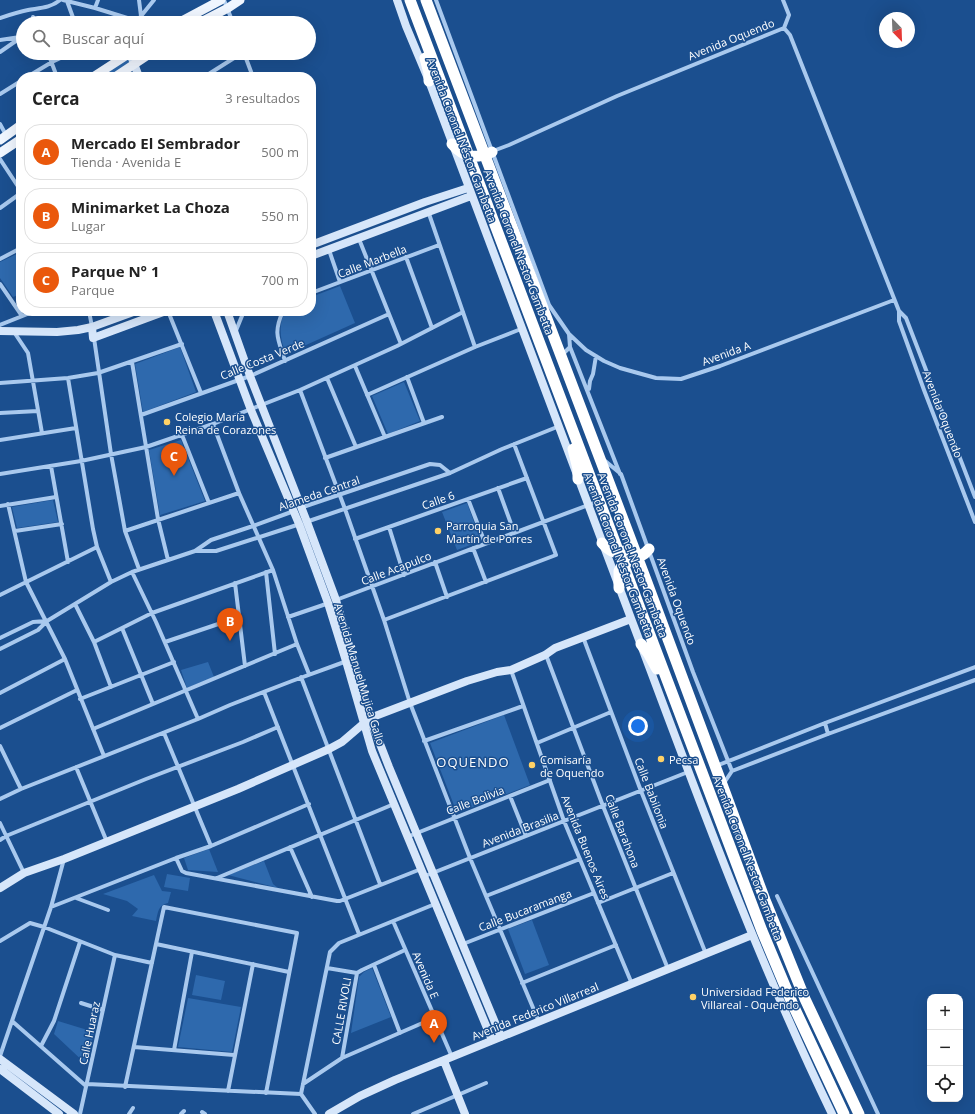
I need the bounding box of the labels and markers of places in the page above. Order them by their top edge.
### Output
place label: Colegio María Reina de Corazones [175,409,276,437]
marker: Colegio María Reina de Corazones [162,417,172,427]
pin: C [161,443,187,476]
place label: Parroquia San Martín de Porres [446,518,532,546]
marker: Parroquia San Martín de Porres [433,526,443,536]
pin: B [217,608,243,641]
place label: Comisaría de Oquendo [540,752,604,780]
place label: Pecsa [669,752,698,767]
marker: Pecsa [656,754,666,764]
marker: Comisaría de Oquendo [527,760,537,770]
place label: Universidad Federico Villareal - Oquendo [701,984,809,1012]
marker: Universidad Federico Villareal - Oquendo [688,992,698,1002]
pin: A [421,1010,447,1043]

